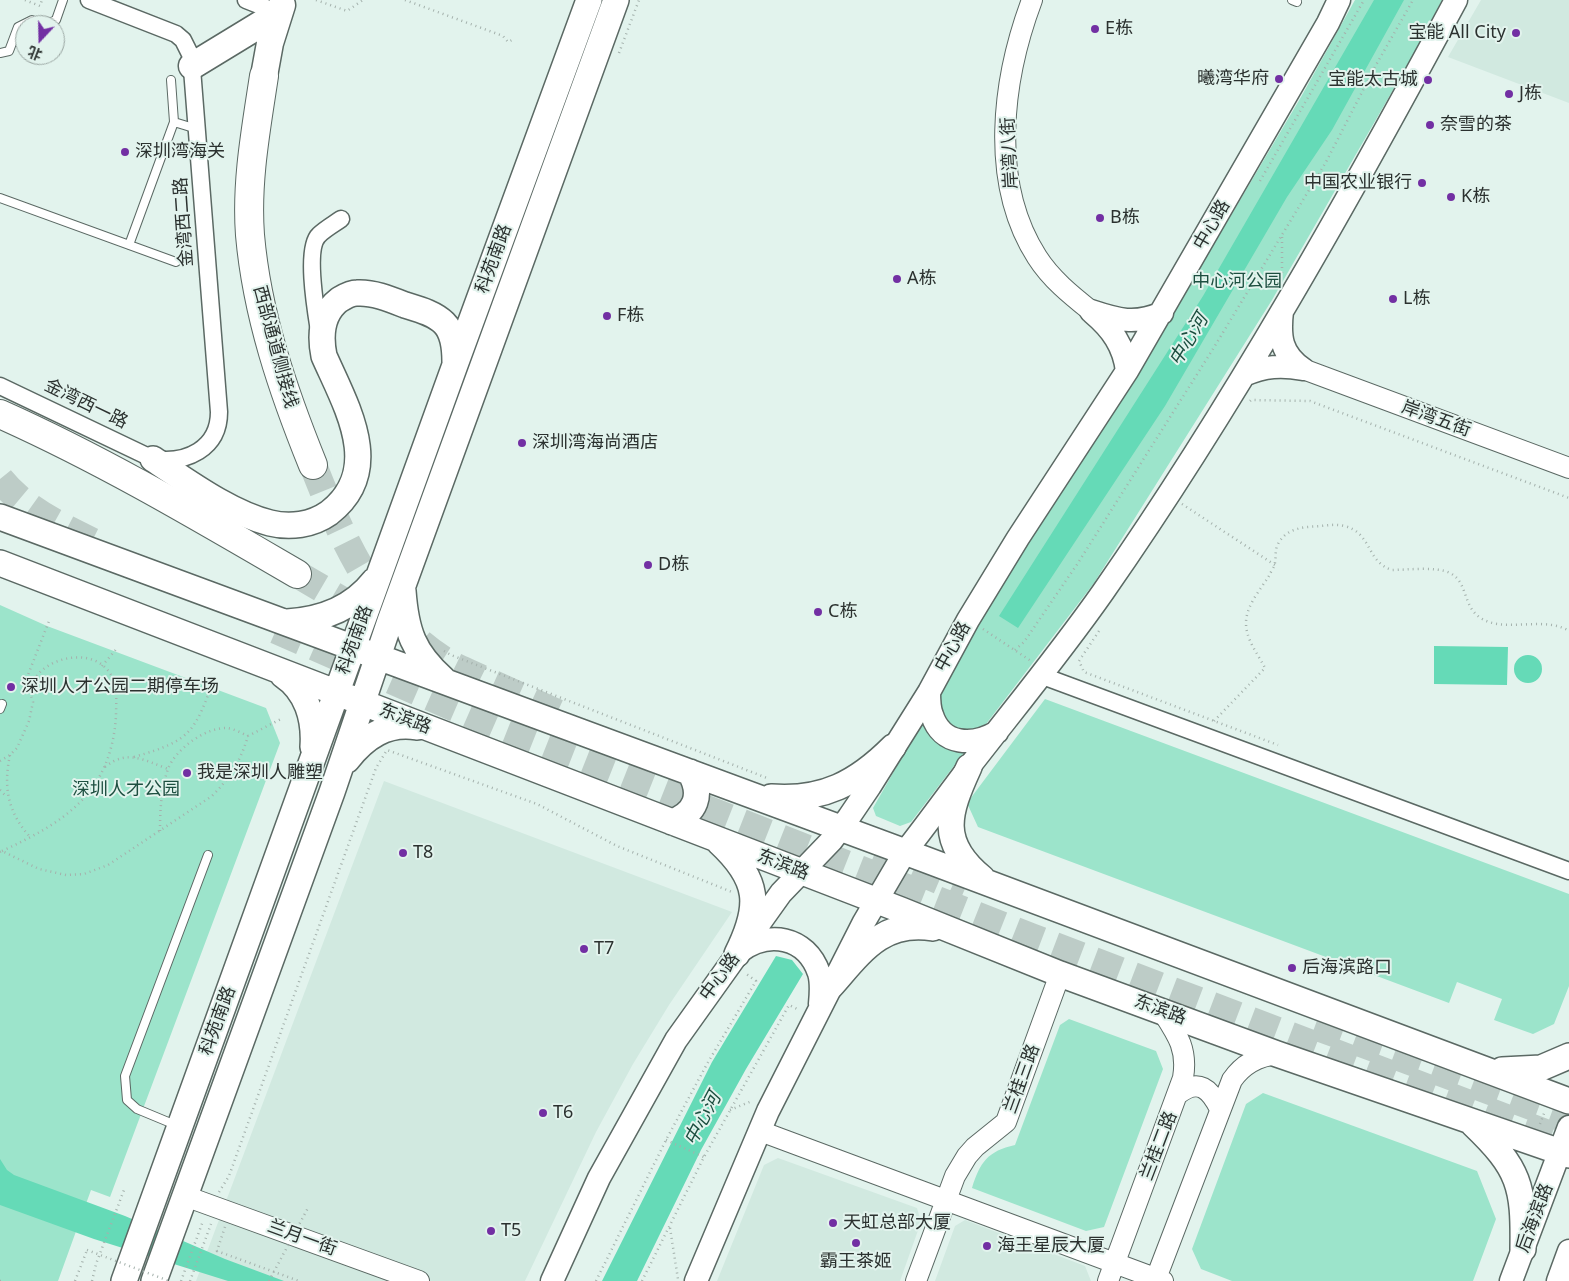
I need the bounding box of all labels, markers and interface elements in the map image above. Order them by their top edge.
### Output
north arrow [15,15,65,65]
place label: E栋 [1105,18,1133,40]
place label: 宝能 All City [1408,22,1506,44]
marker: E栋 [1089,23,1101,35]
marker: 宝能 All City [1510,27,1522,39]
text: 北 [25,42,45,65]
place label: 曦湾华府 [1197,68,1269,90]
place label: 宝能太古城 [1328,69,1418,91]
marker: 曦湾华府 [1273,73,1285,85]
marker: 宝能太古城 [1422,74,1434,86]
place label: J栋 [1519,83,1542,105]
marker: J栋 [1503,88,1515,100]
place label: 奈雪的茶 [1440,114,1512,136]
street label: 岸湾八街 [997,116,1023,190]
marker: 奈雪的茶 [1424,119,1436,131]
place label: 深圳湾海关 [135,141,225,163]
marker: 深圳湾海关 [119,146,131,158]
place label: 中国农业银行 [1304,172,1412,194]
street label: 金湾西二路 [170,176,198,268]
marker: 中国农业银行 [1416,177,1428,189]
place label: K栋 [1461,186,1490,208]
marker: K栋 [1445,191,1457,203]
street label: 中心路 [1189,196,1235,254]
place label: B栋 [1110,207,1140,229]
marker: B栋 [1094,212,1106,224]
street label: 科苑南路 [472,221,516,297]
place label: A栋 [907,268,937,290]
park label: 中心河公园 [1192,271,1282,293]
marker: A栋 [891,273,903,285]
street label: 西部通道侧接线 [248,283,302,411]
place label: L栋 [1403,288,1430,310]
marker: L栋 [1387,293,1399,305]
place label: F栋 [617,305,644,327]
marker: F栋 [601,310,613,322]
water label: 中心河 [1165,310,1213,370]
street label: 金湾西一路 [41,375,131,433]
street label: 岸湾五街 [1398,397,1474,441]
place label: 深圳湾海尚酒店 [532,432,658,454]
marker: 深圳湾海尚酒店 [516,437,528,449]
place label: D栋 [658,554,689,576]
marker: D栋 [642,559,654,571]
place label: C栋 [828,601,857,623]
street label: 科苑南路 [333,602,377,678]
marker: C栋 [812,606,824,618]
street label: 中心路 [930,618,976,676]
place label: 深圳人才公园二期停车场 [21,676,219,698]
marker: 深圳人才公园二期停车场 [5,681,17,693]
street label: 东滨路 [376,699,434,739]
place label: 我是深圳人雕塑 [197,762,323,784]
marker: 我是深圳人雕塑 [181,767,193,779]
park label: 深圳人才公园 [72,779,180,801]
place label: T8 [413,842,433,864]
street label: 东滨路 [754,845,812,885]
marker: T8 [397,847,409,859]
place label: T7 [594,938,614,960]
marker: T7 [578,943,590,955]
street label: 中心路 [695,949,745,1005]
place label: 后海滨路口 [1302,957,1392,979]
marker: 后海滨路口 [1286,962,1298,974]
street label: 科苑南路 [196,983,240,1059]
street label: 东滨路 [1131,991,1189,1029]
street label: 兰桂三路 [1000,1041,1044,1117]
water label: 中心河 [680,1088,726,1150]
place label: T6 [553,1102,573,1124]
marker: T6 [537,1107,549,1119]
street label: 兰桂二路 [1136,1109,1182,1183]
street label: 后海滨路 [1512,1181,1558,1255]
place label: 天虹总部大厦 [843,1212,951,1234]
street label: 兰月一街 [264,1216,340,1260]
marker: 天虹总部大厦 [827,1217,839,1229]
place label: T5 [501,1220,521,1242]
marker: T5 [485,1225,497,1237]
place label: 海王星辰大厦 [997,1235,1105,1257]
marker: 霸王茶姬 [850,1237,862,1249]
marker: 海王星辰大厦 [981,1240,993,1252]
place label: 霸王茶姬 [820,1251,892,1273]

